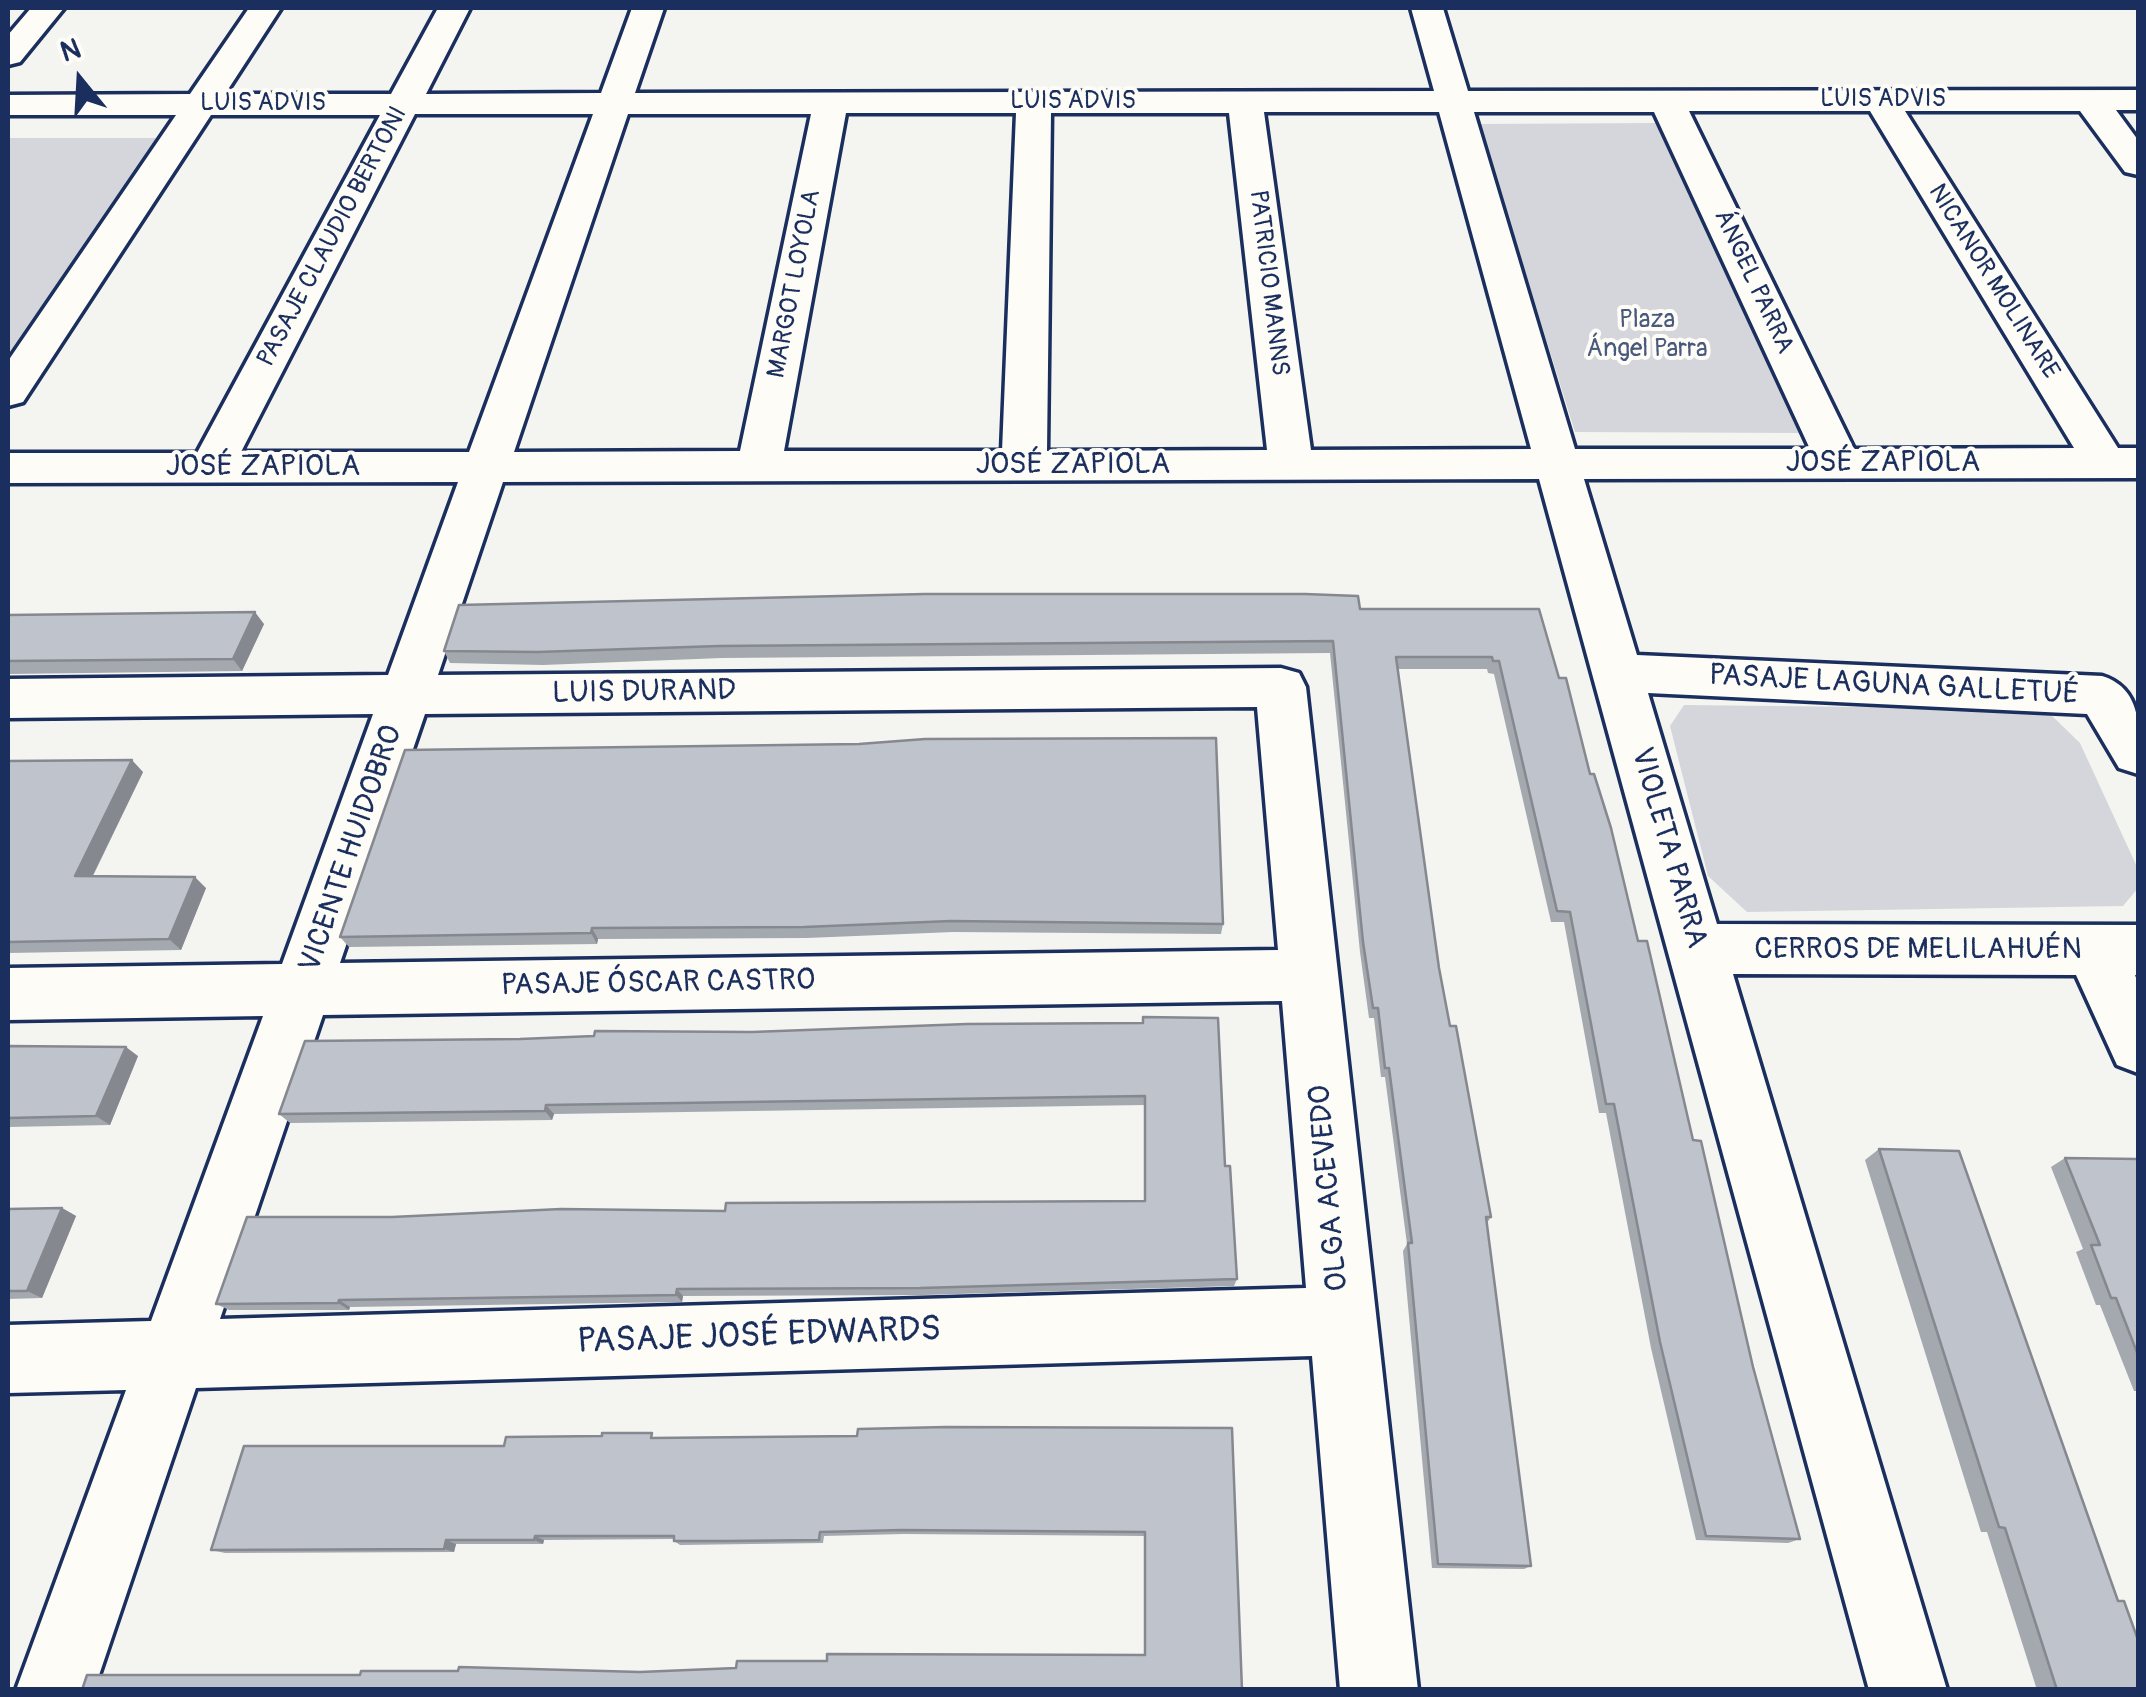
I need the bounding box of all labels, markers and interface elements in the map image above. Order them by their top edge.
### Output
north arrow [30,30,130,130]
text: N [56,31,85,71]
street label: LUIS ADVIS [1820,85,1946,115]
street label: LUIS ADVIS [1010,87,1136,117]
street label: LUIS ADVIS [200,89,326,119]
street label: PASAJE CLAUDIO BERTONI [252,102,414,372]
street label: NICANOR MOLINARE [1921,179,2065,385]
street label: MARGOT LOYOLA [762,187,828,381]
street label: PATRICIO MANNS [1242,188,1294,378]
street label: ÁNGEL PARRA [1707,205,1799,359]
park label: Plaza Ángel Parra [1586,306,1708,365]
street label: JOSÉ ZAPIOLA [1786,445,1980,481]
street label: JOSÉ ZAPIOLA [976,447,1170,483]
street label: JOSÉ ZAPIOLA [166,449,360,485]
street label: PASAJE LAGUNA GALLETUÉ [1708,658,2080,714]
street label: LUIS DURAND [552,673,736,713]
street label: VICENTE HUIDOBRO [293,721,411,977]
street label: VIOLETA PARRA [1622,744,1714,952]
street label: CERROS DE MELILAHUÉN [1754,932,2082,968]
street label: PASAJE ÓSCAR CASTRO [501,963,815,1005]
street label: OLGA ACEVEDO [1303,1083,1357,1293]
street label: PASAJE JOSÉ EDWARDS [577,1310,941,1364]

